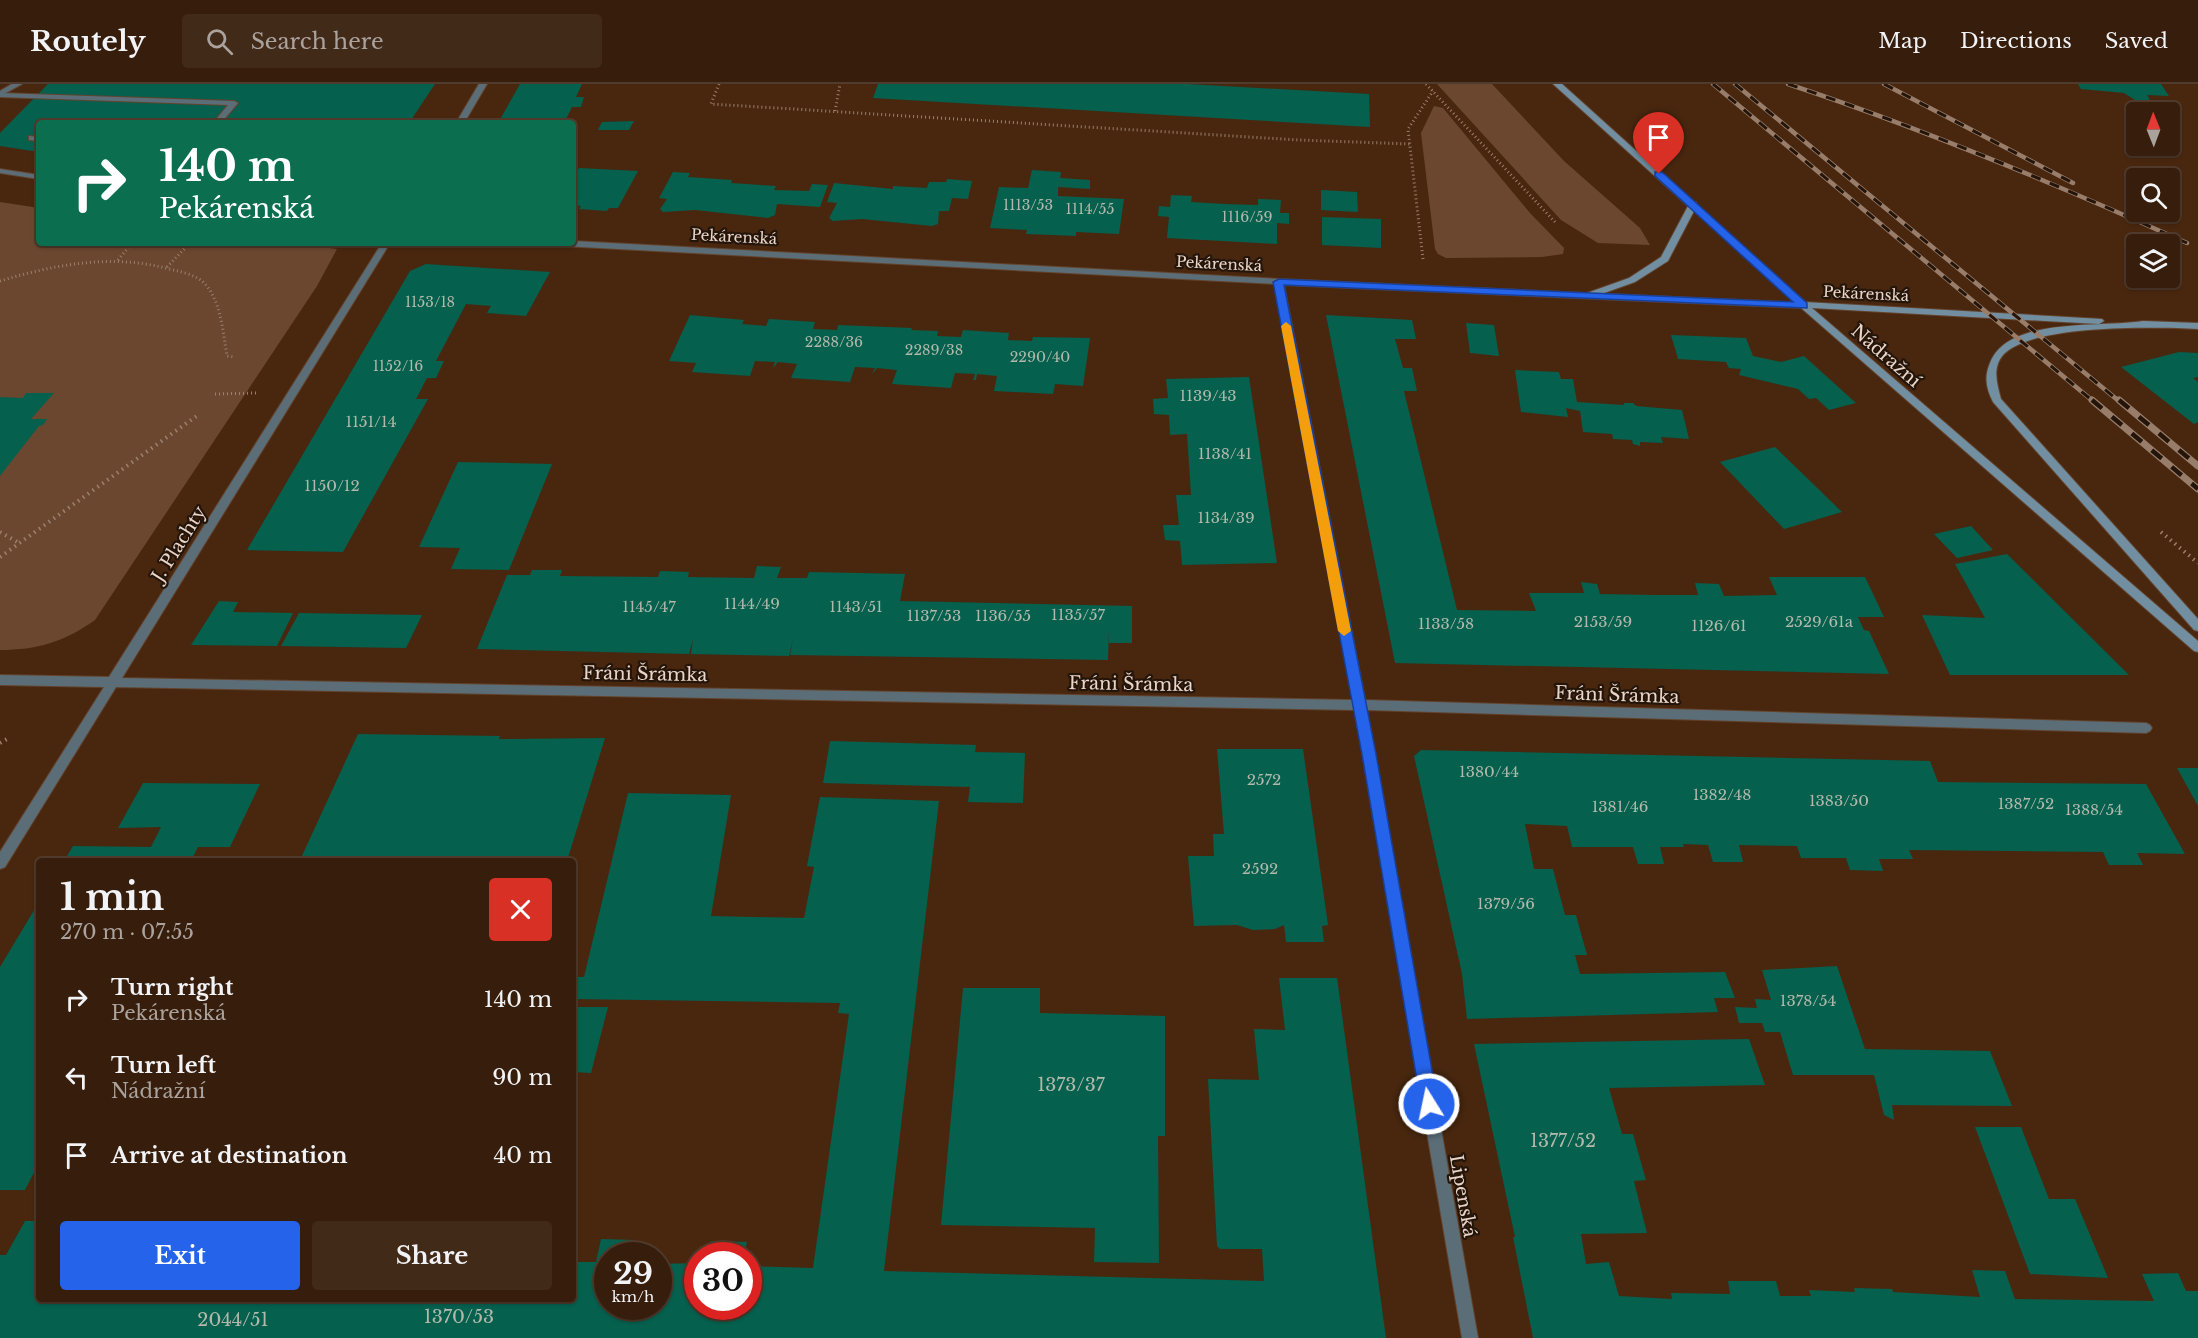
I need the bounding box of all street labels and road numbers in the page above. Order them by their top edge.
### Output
street label: Pekárenská [690,225,778,248]
street label: Pekárenská [1175,252,1263,275]
street label: Pekárenská [1822,282,1910,305]
street label: Nádražní [1847,320,1926,393]
street label: J. Plachty [146,502,211,588]
street label: Fráni Šrámka [582,661,708,686]
street label: Fráni Šrámka [1068,671,1194,696]
street label: Fráni Šrámka [1554,681,1680,708]
street label: Lipenská [1445,1153,1481,1239]

